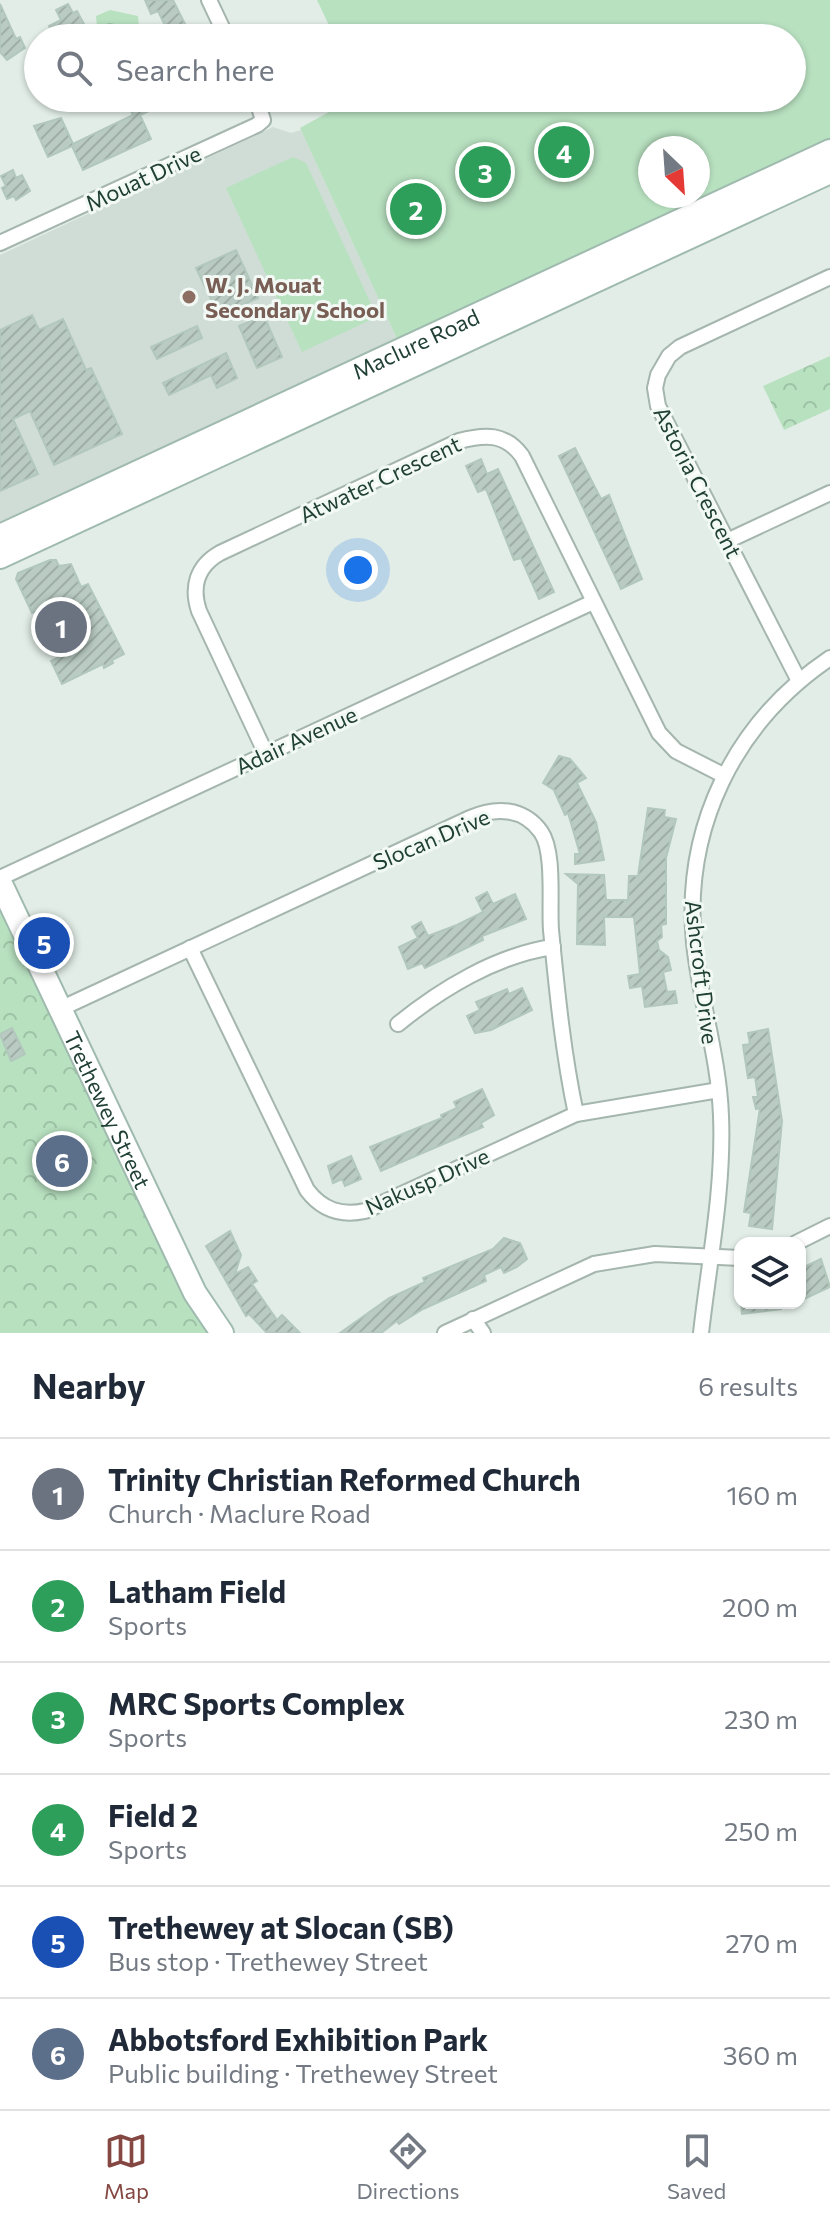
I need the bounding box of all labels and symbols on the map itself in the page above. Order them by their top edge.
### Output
pin: 4 [538,122,590,182]
north arrow [638,136,710,208]
street label: Mouat Drive [81,139,205,217]
pin: 3 [459,142,511,202]
pin: 2 [390,179,442,239]
place label: W. J. Mouat Secondary School [205,271,385,323]
marker: W. J. Mouat Secondary School [180,288,198,306]
street label: Maclure Road [348,302,483,384]
street label: Astoria Crescent [648,402,748,562]
street label: Atwater Crescent [295,430,465,528]
your location [338,550,378,590]
pin: 1 [35,597,87,657]
street label: Adair Avenue [231,700,361,780]
street label: Slocan Drive [369,802,493,876]
street label: Ashcroft Drive [680,898,724,1046]
pin: 5 [18,913,70,973]
street label: Trethewey Street [59,1026,157,1193]
pin: 6 [36,1131,88,1191]
street label: Nakusp Drive [361,1142,493,1220]

